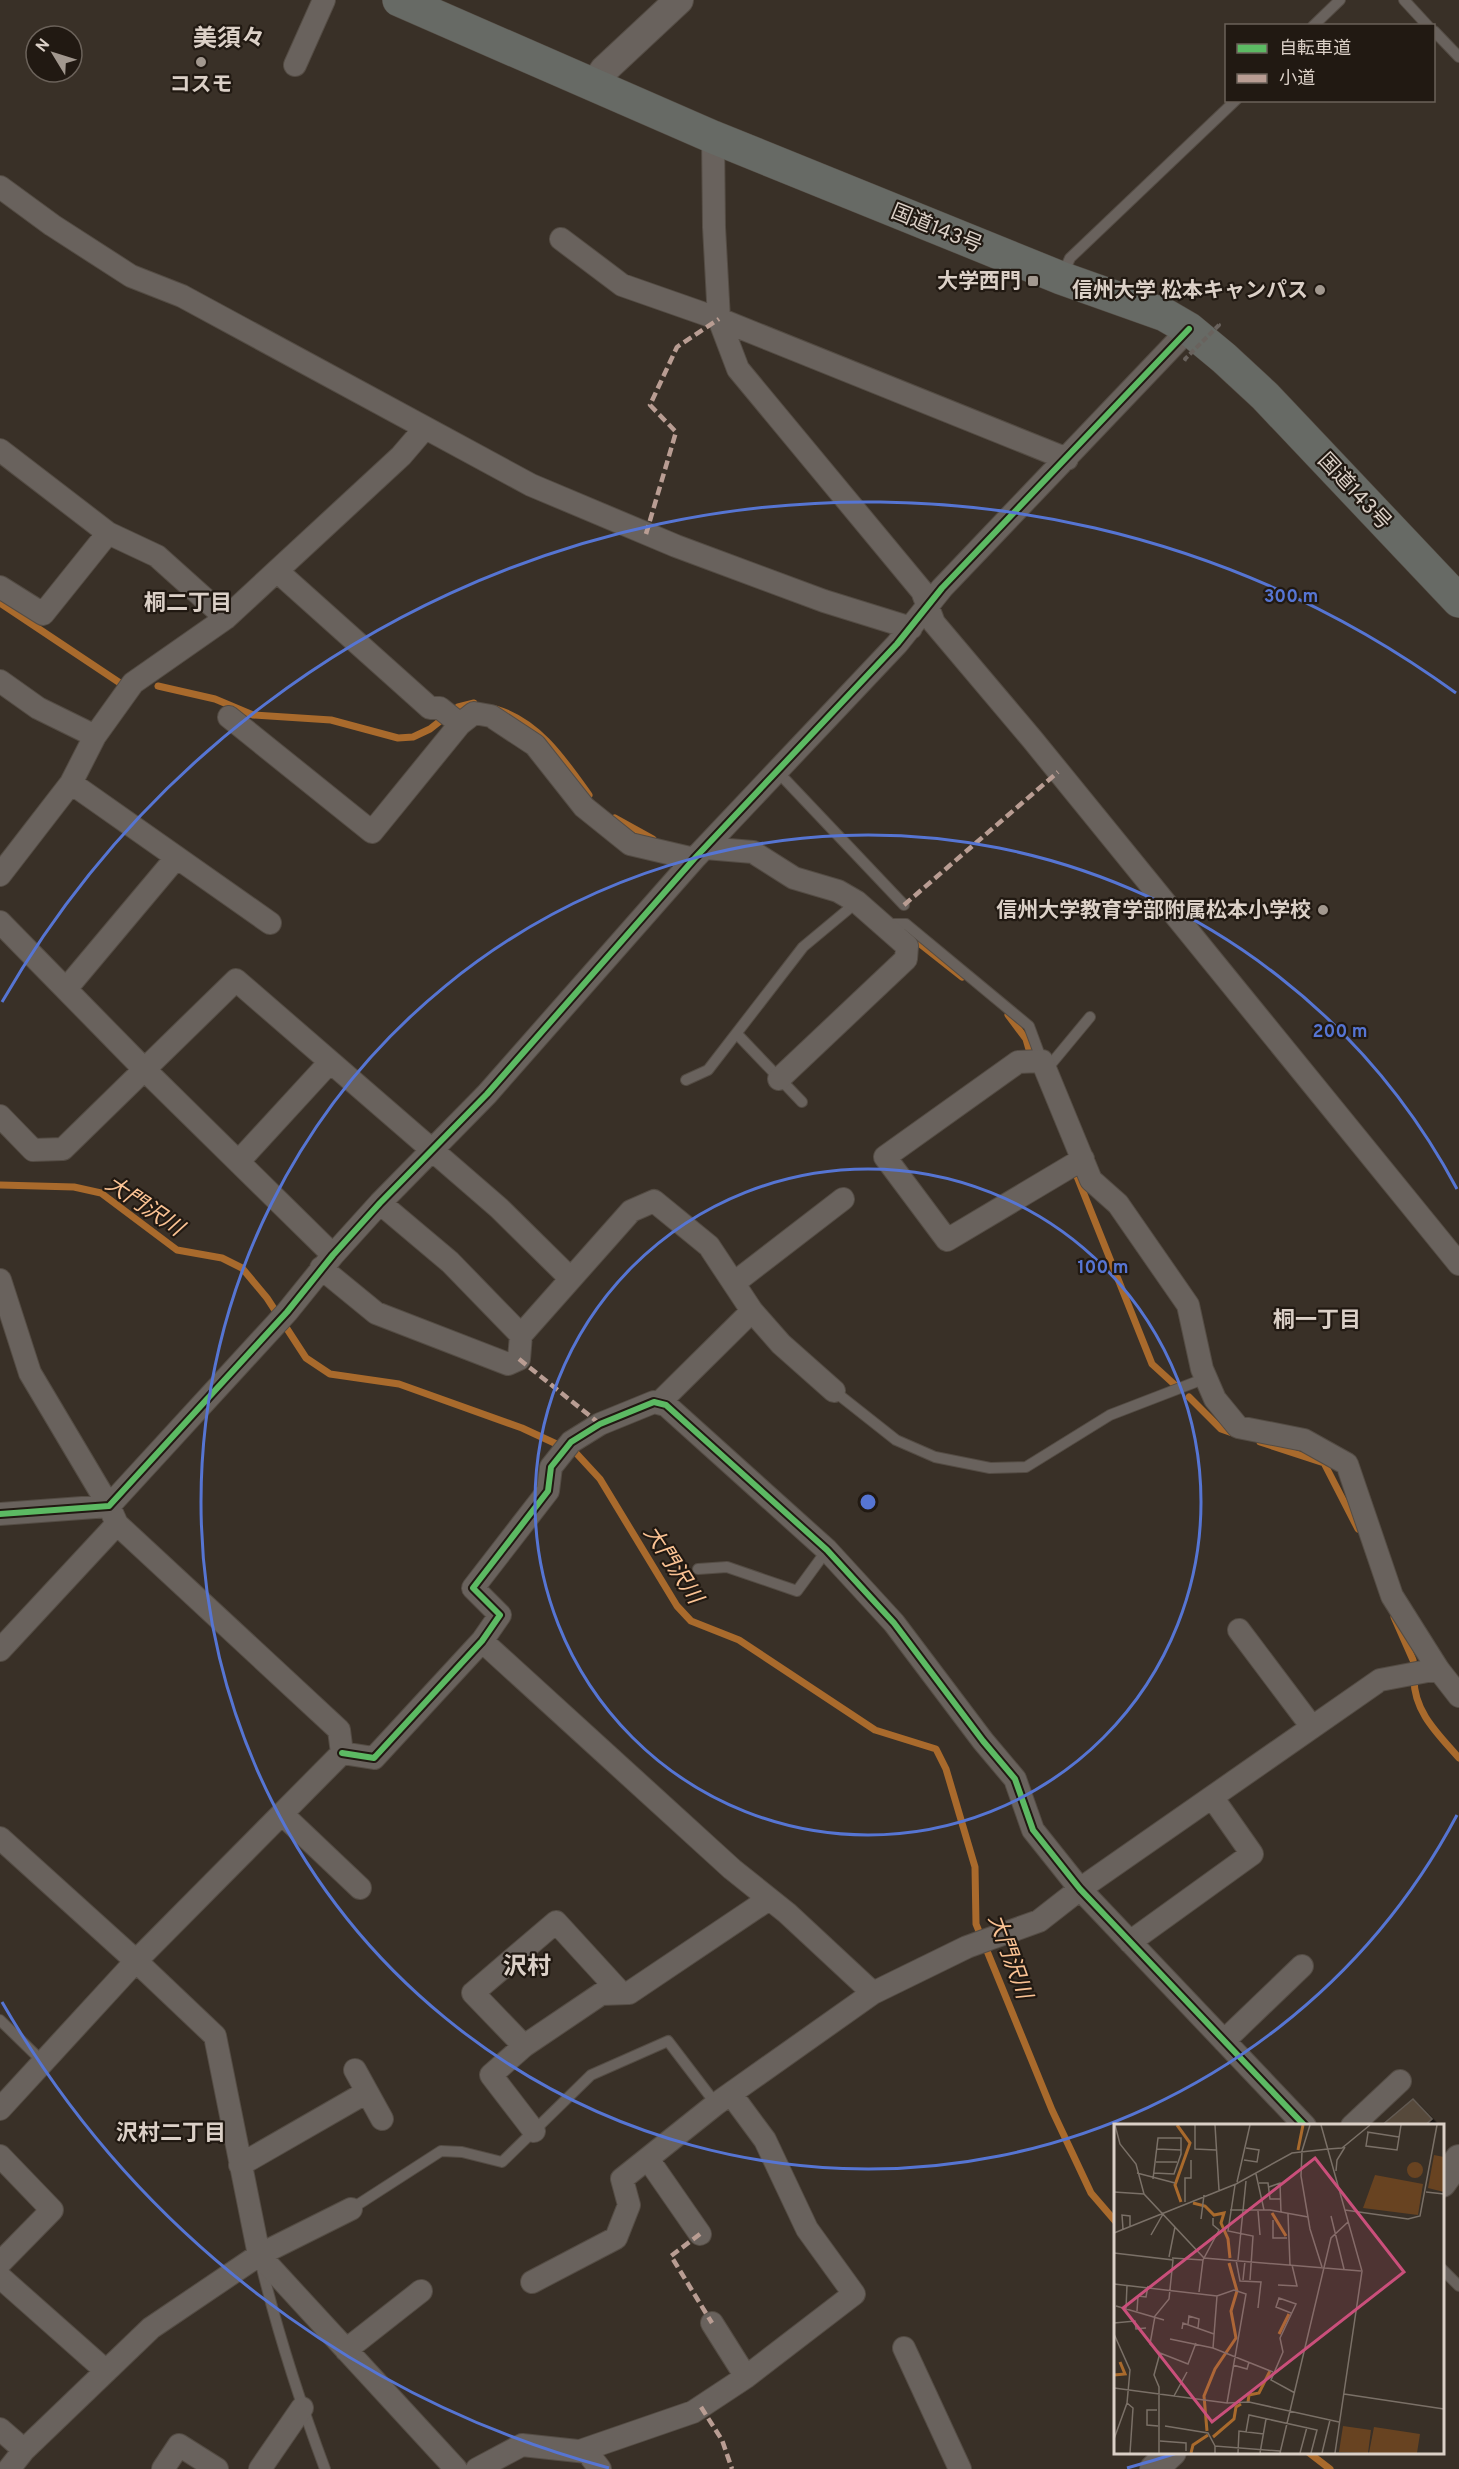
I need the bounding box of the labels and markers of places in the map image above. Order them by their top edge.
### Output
marker: コスモ [194,55,208,69]
place label: コスモ [170,72,233,99]
place label: 大学西門 [937,269,1021,296]
marker: 大学西門 [1026,274,1040,288]
place label: 信州大学 松本キャンパス [1072,278,1308,305]
marker: 信州大学 松本キャンパス [1313,283,1327,297]
place label: 信州大学教育学部附属松本小学校 [996,898,1311,925]
marker: 信州大学教育学部附属松本小学校 [1316,903,1330,917]
centre of rings [858,1492,878,1512]

